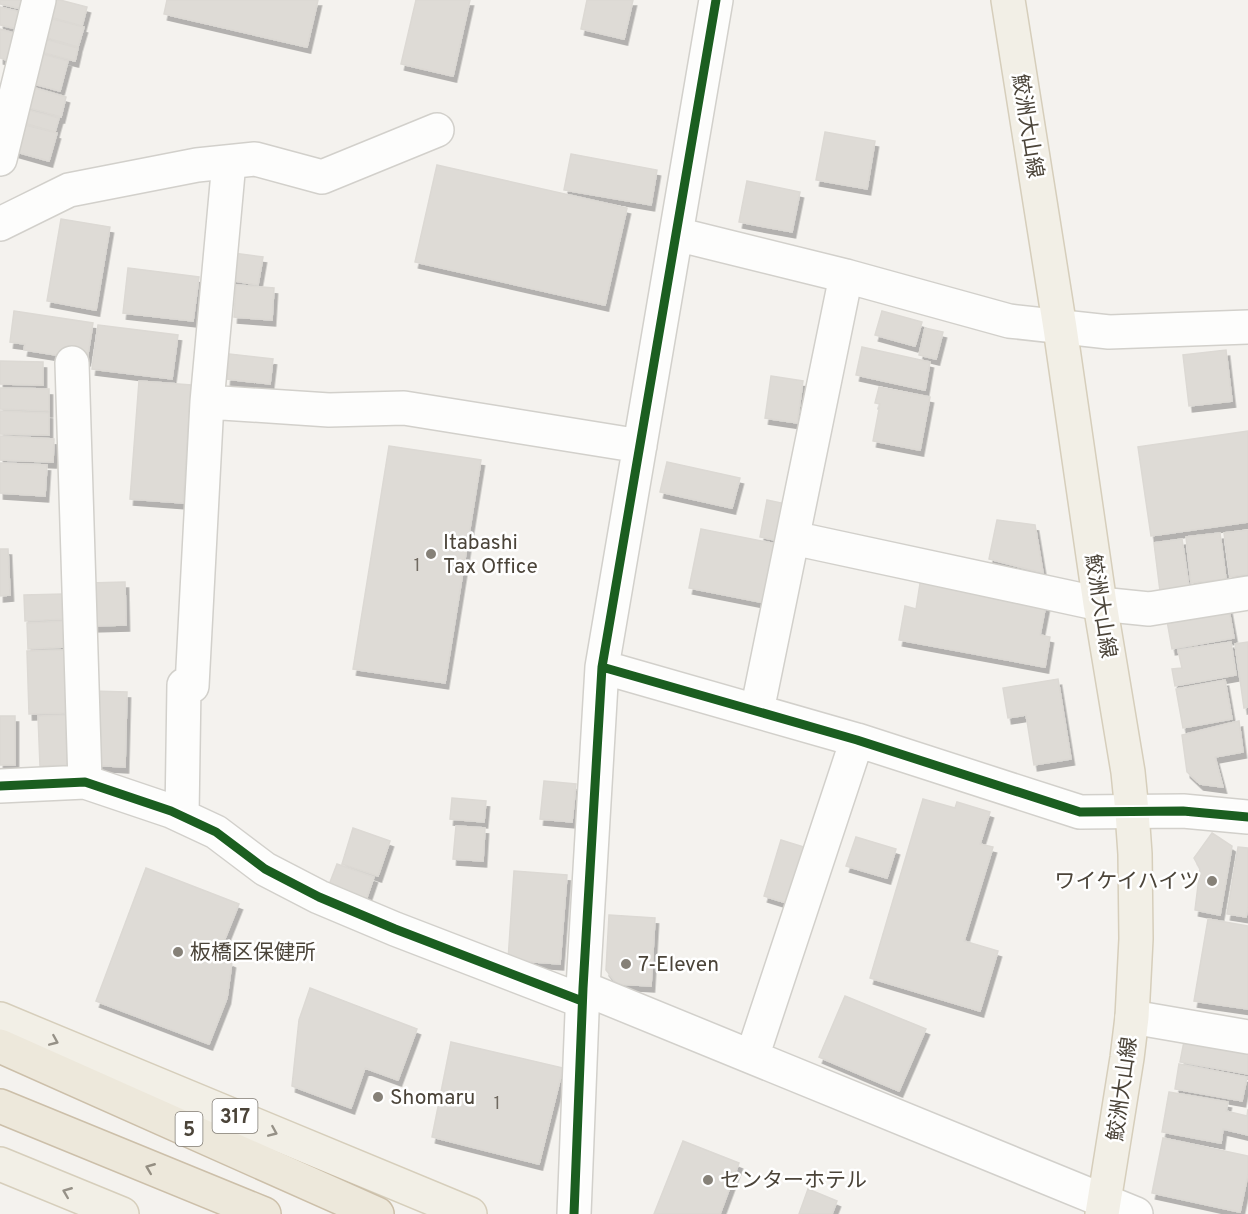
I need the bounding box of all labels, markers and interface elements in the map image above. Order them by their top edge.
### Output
street label: 鮫洲大山線 [1005,72,1048,180]
place label: Itabashi Tax Office [443,530,538,581]
marker: Itabashi Tax Office [424,547,438,561]
street label: 鮫洲大山線 [1078,552,1121,660]
house number: 1 [414,555,420,578]
place label: ワイケイハイツ [1054,869,1200,896]
marker: ワイケイハイツ [1205,874,1219,888]
place label: 板橋区保健所 [190,940,316,967]
marker: 板橋区保健所 [171,945,185,959]
place label: 7-Eleven [638,952,719,979]
marker: 7-Eleven [619,957,633,971]
one-way arrow [48,1034,59,1046]
street label: 鮫洲大山線 [1103,1035,1144,1143]
place label: Shomaru [390,1085,475,1112]
marker: Shomaru [371,1090,385,1104]
house number: 1 [494,1093,500,1116]
road number: 317 [212,1099,258,1133]
road number: 5 [176,1112,202,1146]
one-way arrow [267,1125,278,1137]
one-way arrow [145,1163,156,1175]
place label: センターホテル [720,1168,867,1195]
marker: センターホテル [701,1173,715,1187]
one-way arrow [63,1187,74,1199]

